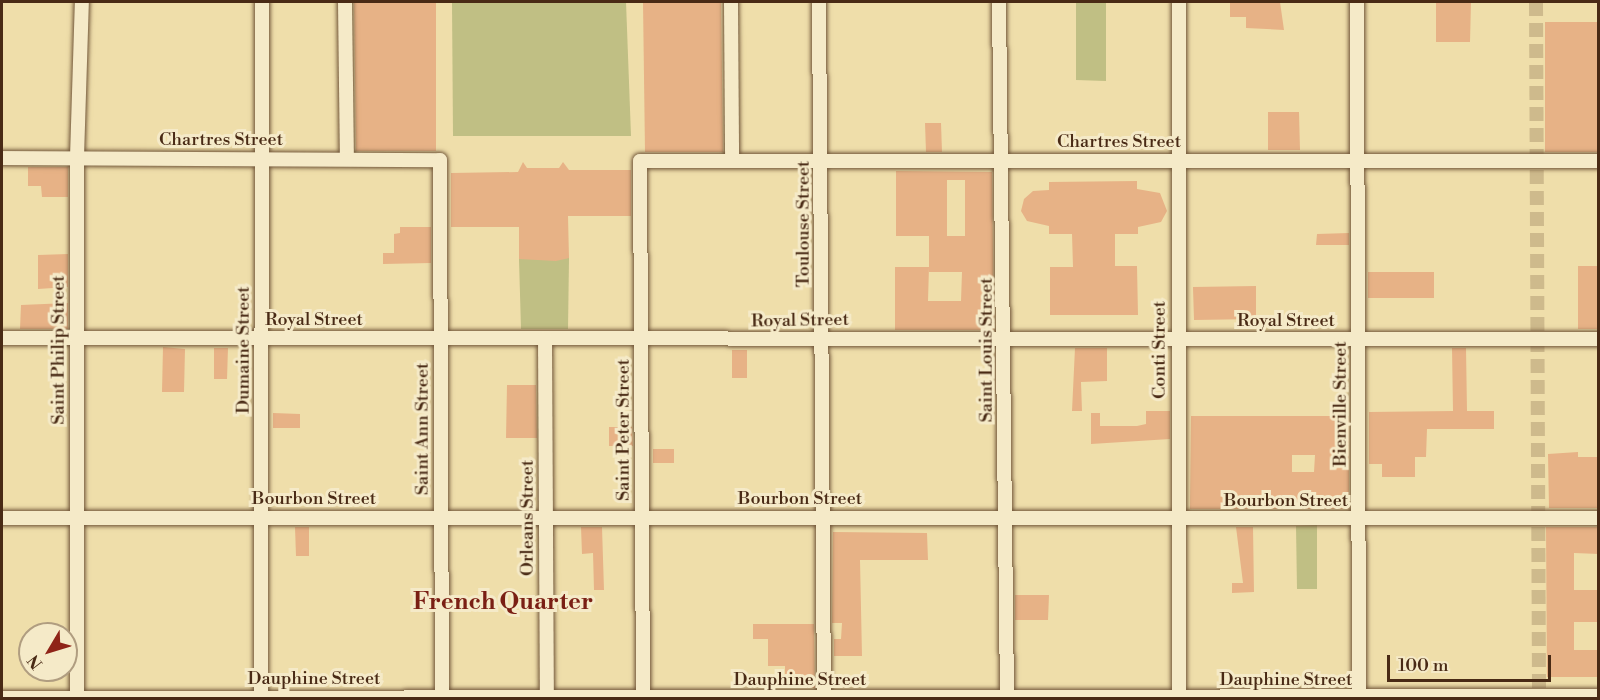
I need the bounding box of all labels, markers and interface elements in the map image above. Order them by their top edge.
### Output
street label: Chartres Street [159,129,283,151]
street label: Chartres Street [1057,131,1181,153]
street label: Toulouse Street [793,161,815,287]
street label: Saint Philip Street [48,275,70,425]
street label: Saint Louis Street [976,278,998,422]
street label: Dumaine Street [233,286,255,414]
street label: Conti Street [1149,301,1171,399]
street label: Royal Street [265,309,363,331]
street label: Royal Street [751,309,849,333]
street label: Royal Street [1237,310,1335,332]
street label: Bienville Street [1330,341,1352,467]
street label: Saint Peter Street [613,359,635,501]
street label: Saint Ann Street [412,363,434,495]
street label: Orleans Street [517,460,539,576]
street label: Bourbon Street [252,488,376,510]
street label: Bourbon Street [738,488,862,510]
street label: Bourbon Street [1224,490,1348,512]
district label: French Quarter [413,589,593,617]
north arrow [18,622,78,682]
scale bar [1390,643,1554,681]
text: N [24,651,47,673]
text: 100 m [1398,654,1449,677]
street label: Dauphine Street [248,668,380,690]
street label: Dauphine Street [734,669,866,691]
street label: Dauphine Street [1220,669,1352,691]

